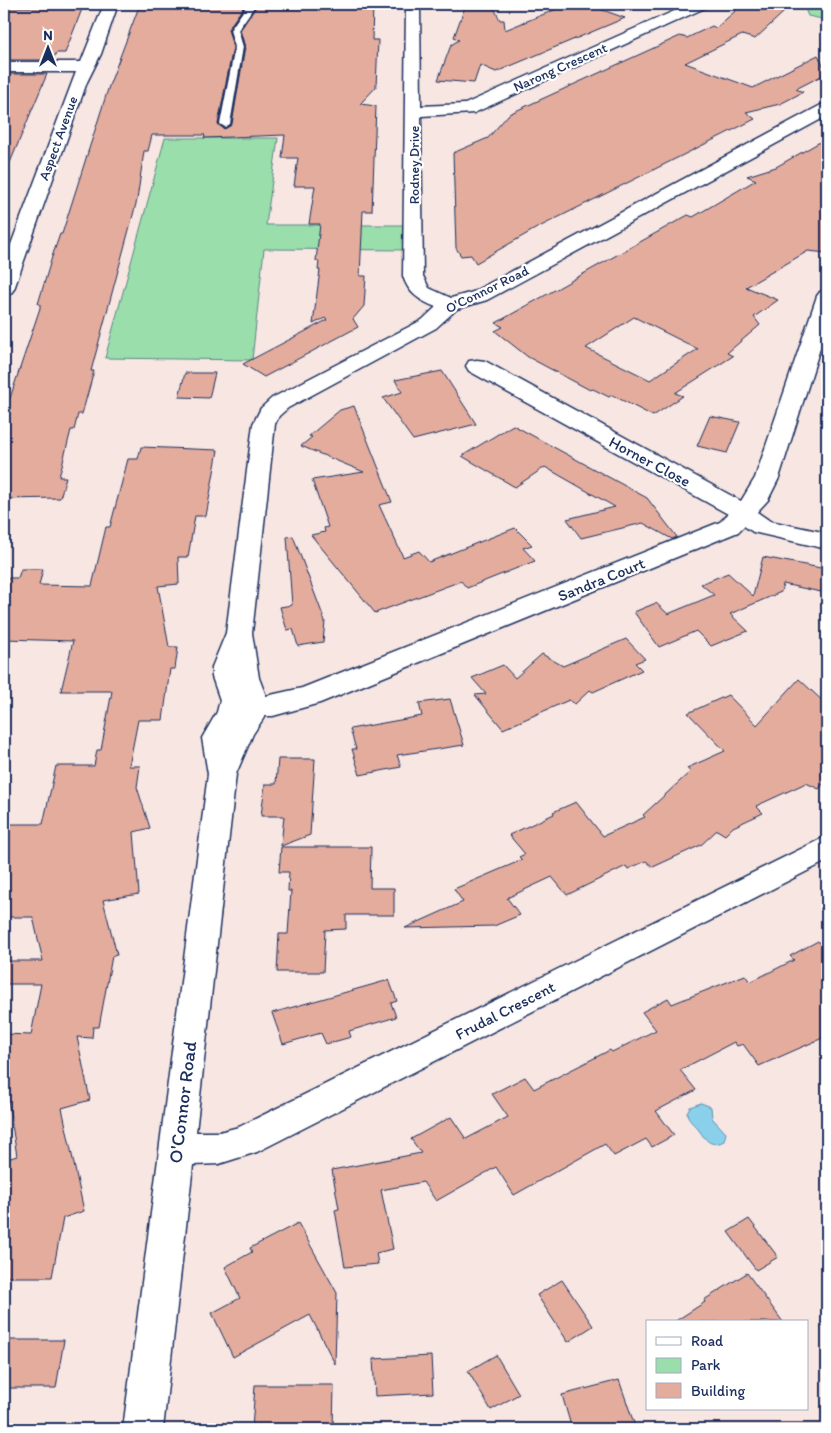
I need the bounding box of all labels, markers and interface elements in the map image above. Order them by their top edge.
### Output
north arrow [22,22,72,72]
text: N [43,27,53,44]
street label: Narong Crescent [511,39,610,96]
street label: Aspect Avenue [35,94,82,183]
street label: Rodney Drive [406,125,423,204]
street label: O'Connor Road [443,262,532,317]
street label: Horner Close [606,432,694,491]
street label: Sandra Court [555,553,648,606]
street label: Frudal Crescent [452,977,558,1044]
street label: O'Connor Road [164,1039,201,1165]
legend [646,1320,808,1410]
text: Road [691,1332,724,1350]
text: Park [691,1356,721,1374]
text: Building [691,1382,745,1400]

